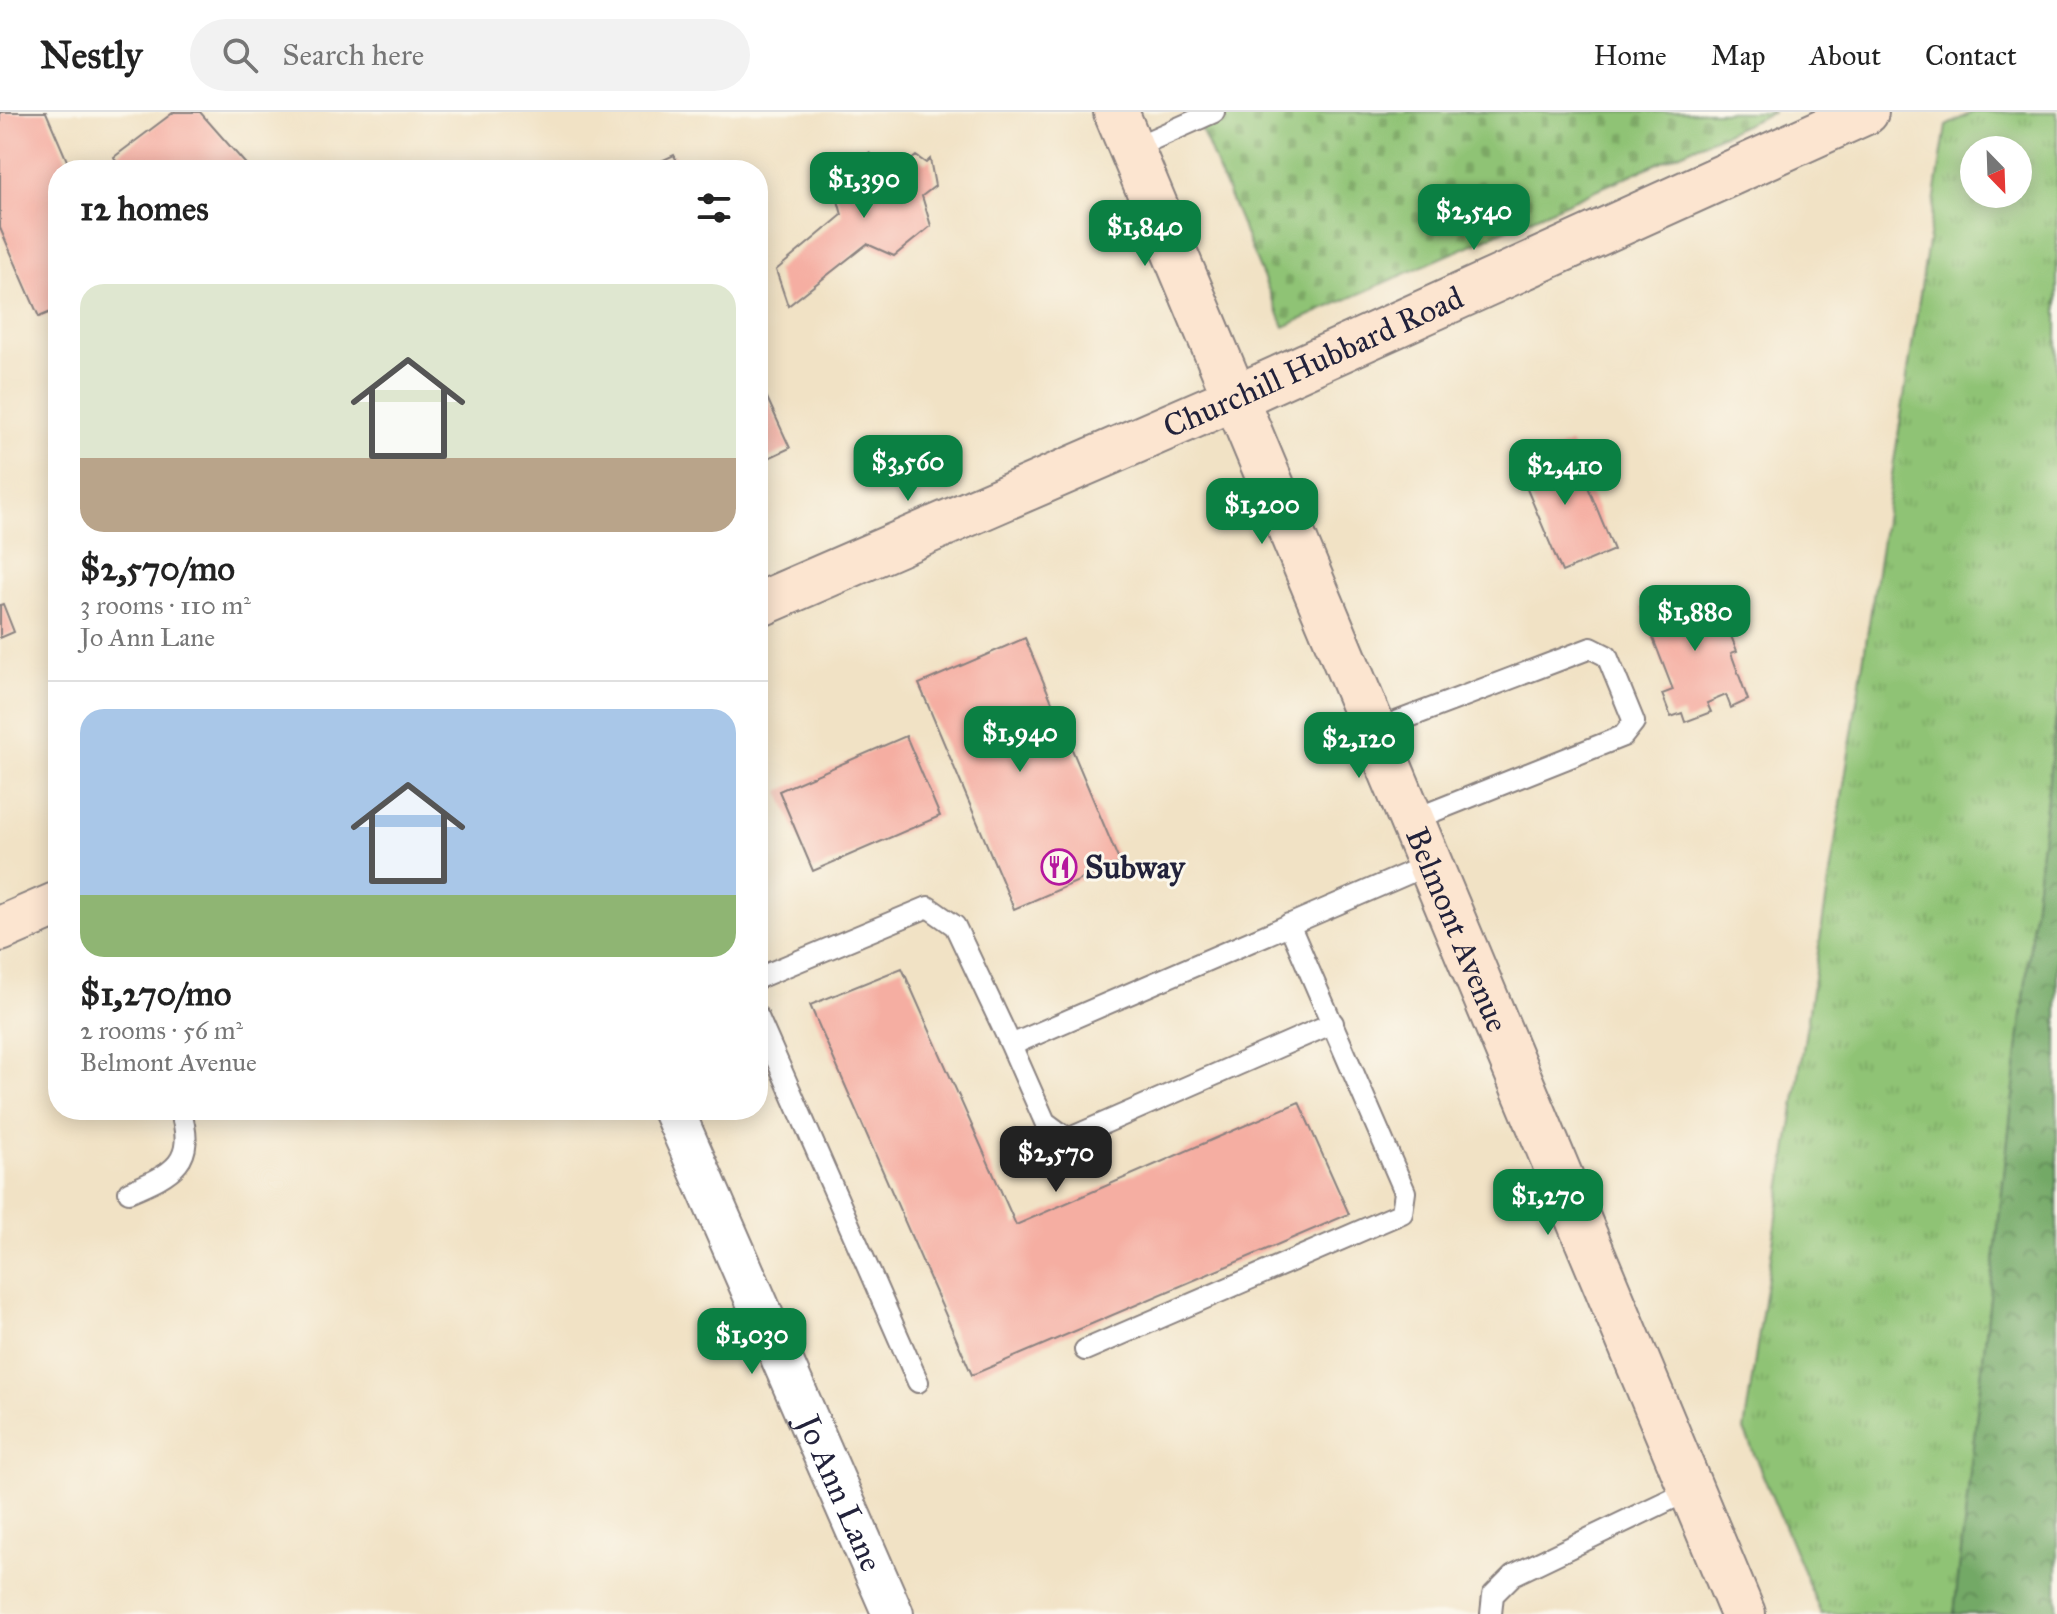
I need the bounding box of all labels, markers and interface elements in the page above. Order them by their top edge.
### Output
search box [190,19,750,91]
text: Nestly [40,32,142,78]
icon: search [218,33,262,77]
text: Search here [282,37,424,73]
text: Home [1594,38,1667,73]
text: Map [1711,38,1765,73]
text: About [1809,38,1881,73]
text: Contact [1925,38,2017,73]
north arrow [1960,136,2032,208]
map controls [1960,136,2032,208]
pin: $1,390 [799,152,929,220]
text: $1,390 [828,162,900,194]
pin: $2,540 [1409,184,1539,252]
icon: filters [692,186,736,230]
text: 12 homes [80,188,209,229]
text: $2,540 [1436,194,1512,226]
pin: $1,840 [1080,200,1210,268]
text: $1,840 [1107,210,1183,242]
street label: Churchill Hubbard Road [1157,278,1469,447]
icon: home [336,336,480,480]
pin: $3,560 [843,435,973,503]
pin: $2,410 [1500,439,1630,507]
text: $3,560 [872,445,944,477]
text: $2,410 [1527,449,1603,481]
pin: $1,200 [1197,478,1327,546]
text: $1,200 [1224,488,1300,520]
text: $2,570/mo [80,548,235,589]
pin: $1,880 [1630,585,1760,653]
text: 3 rooms · 110 m² [80,589,251,621]
text: $1,880 [1657,595,1733,627]
text: Jo Ann Lane [80,621,215,653]
pin: $1,940 [955,706,1085,774]
pin: $2,120 [1294,712,1424,780]
text: $1,940 [982,716,1058,748]
text: $2,120 [1322,722,1396,754]
icon: home [336,761,480,905]
street label: Belmont Avenue [1397,822,1517,1038]
restaurant icon: Subway [1040,848,1078,886]
place label: Subway [1085,848,1186,887]
text: $1,270/mo [80,973,231,1014]
text: 2 rooms · 56 m² [80,1014,243,1046]
text: Belmont Avenue [80,1046,257,1078]
pin: $2,570 [991,1126,1121,1194]
text: $2,570 [1018,1136,1094,1168]
pin: $1,270 [1483,1169,1613,1237]
text: $1,270 [1511,1179,1585,1211]
pin: $1,030 [687,1308,817,1376]
text: $1,030 [715,1318,789,1350]
street label: Jo Ann Lane [787,1406,891,1577]

